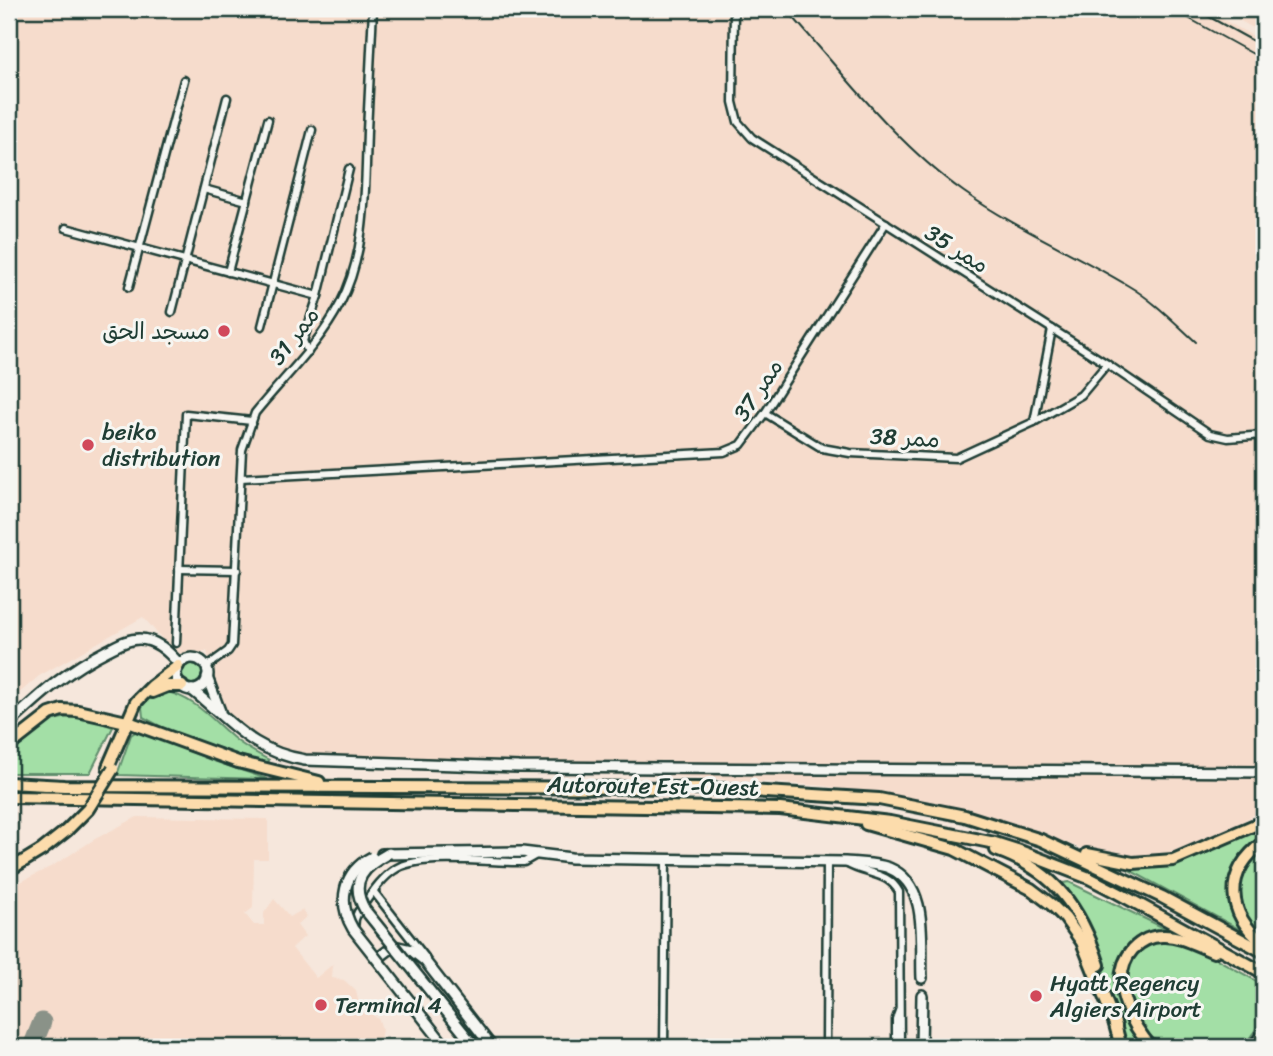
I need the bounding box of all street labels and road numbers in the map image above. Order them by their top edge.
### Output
street label: ممر 35 [916,213,998,285]
street label: ممر 31 [258,297,330,375]
street label: ممر 37 [722,350,794,430]
street label: ممر 38 [869,416,941,460]
street label: Autoroute Est-Ouest [546,764,759,808]

